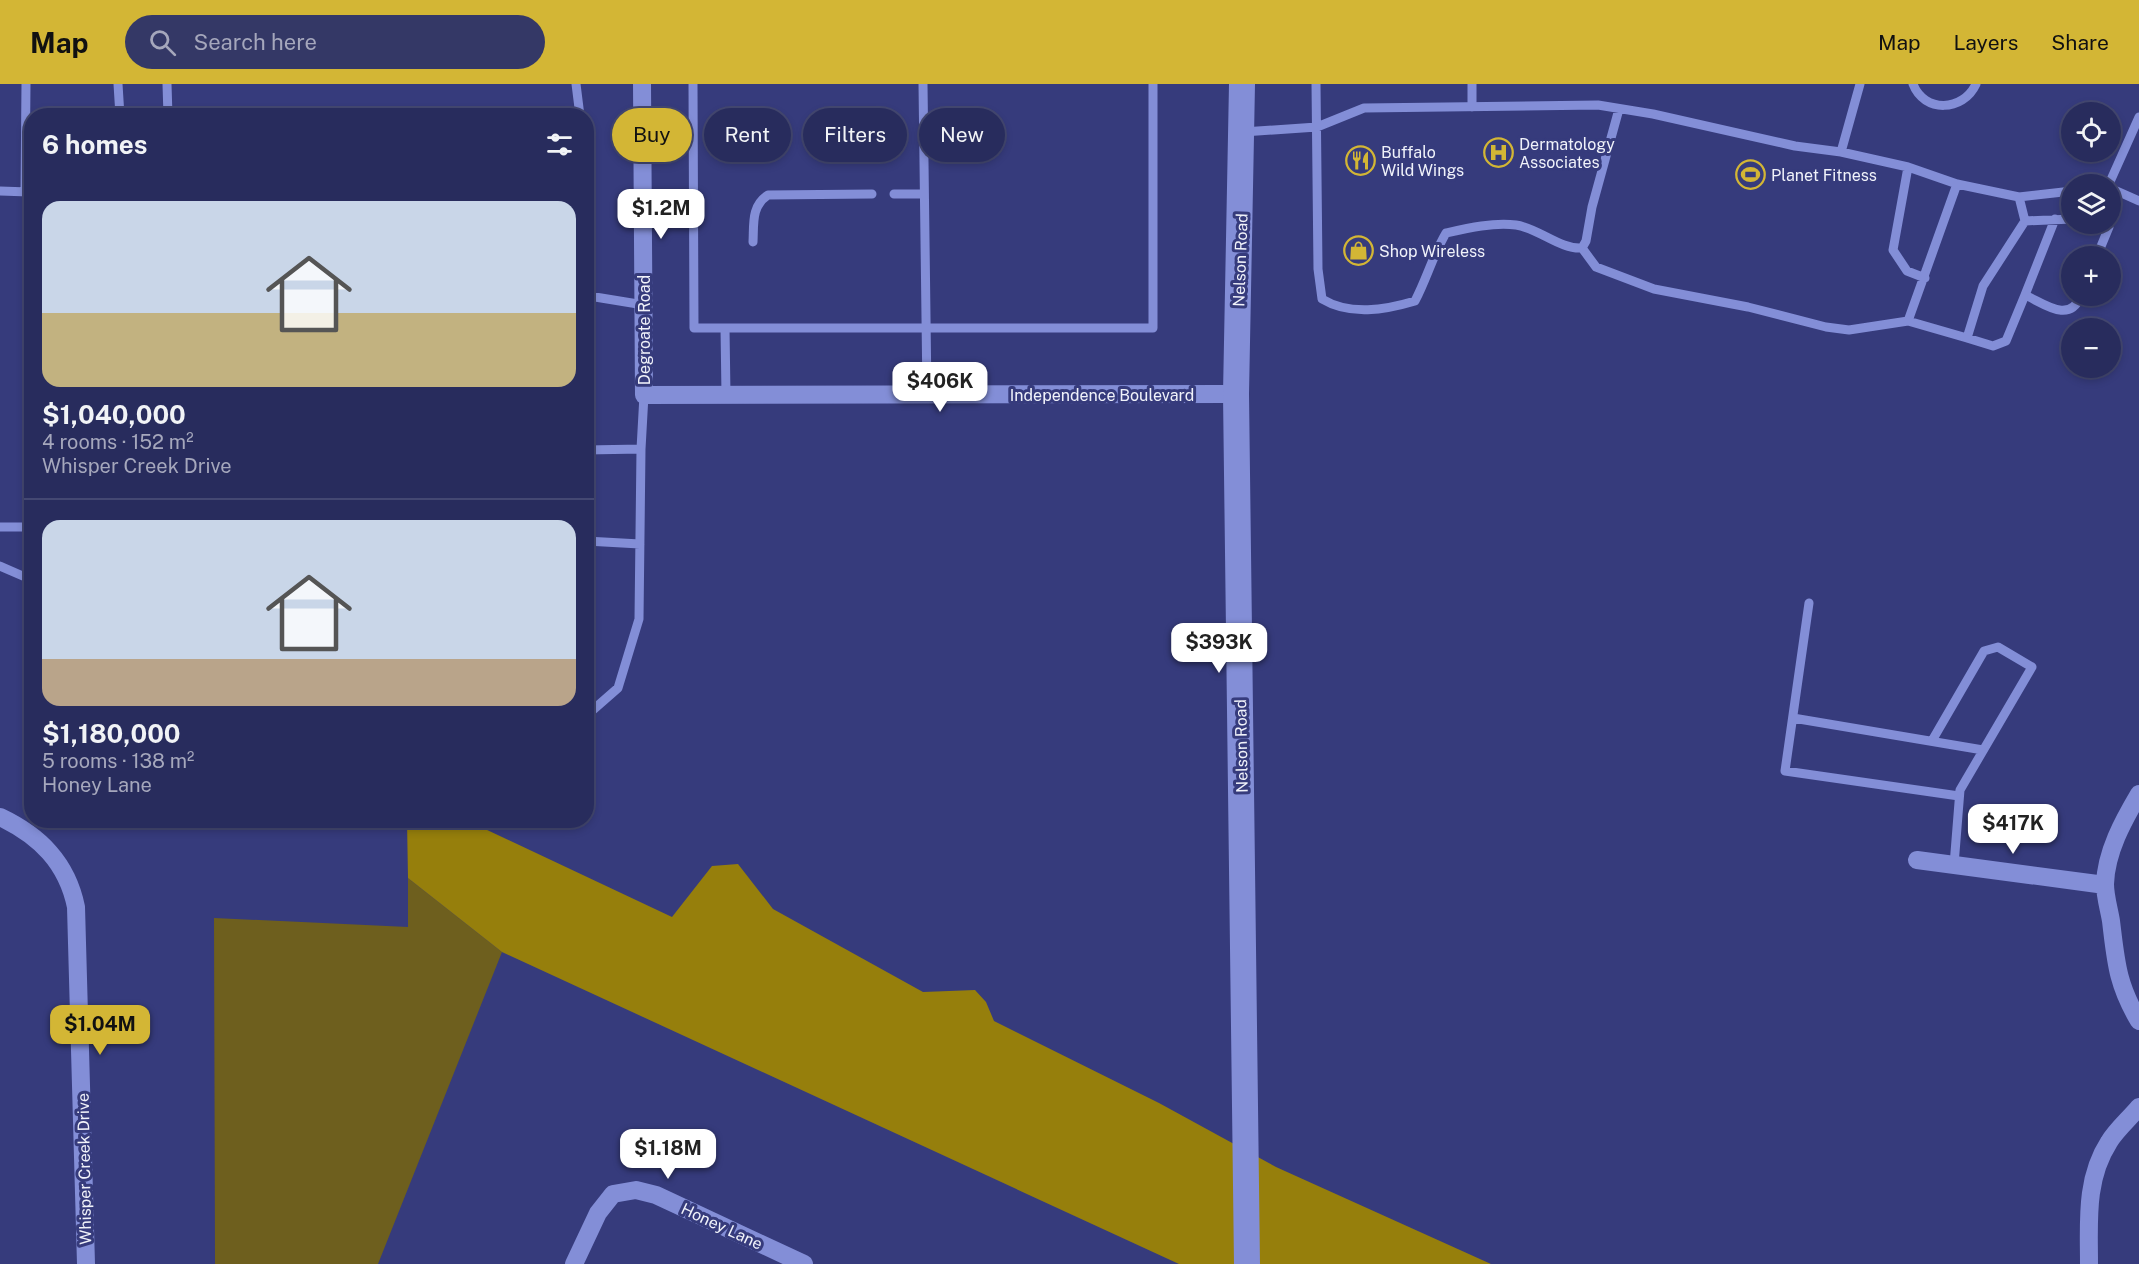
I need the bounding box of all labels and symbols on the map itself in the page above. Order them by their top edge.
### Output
place label: Dermatology Associates [1519,135,1615,172]
hospital icon: Dermatology Associates [1482,137,1514,169]
place label: Buffalo Wild Wings [1381,143,1464,180]
restaurant icon: Buffalo Wild Wings [1344,145,1376,177]
sports icon: Planet Fitness [1734,159,1766,191]
place label: Planet Fitness [1771,166,1877,185]
pin: $1.2M [619,189,703,240]
street label: Nelson Road [1229,213,1252,307]
shop icon: Shop Wireless [1342,235,1374,267]
place label: Shop Wireless [1379,242,1485,261]
street label: Degroate Road [635,275,654,385]
pin: $406K [898,362,982,413]
street label: Independence Boulevard [1010,386,1194,405]
pin: $393K [1177,623,1261,674]
street label: Nelson Road [1231,699,1252,793]
pin: $417K [1971,804,2055,855]
pin: $1.04M [51,1005,149,1056]
street label: Whisper Creek Drive [74,1093,95,1245]
pin: $1.18M [619,1129,717,1180]
street label: Honey Lane [678,1199,766,1254]

